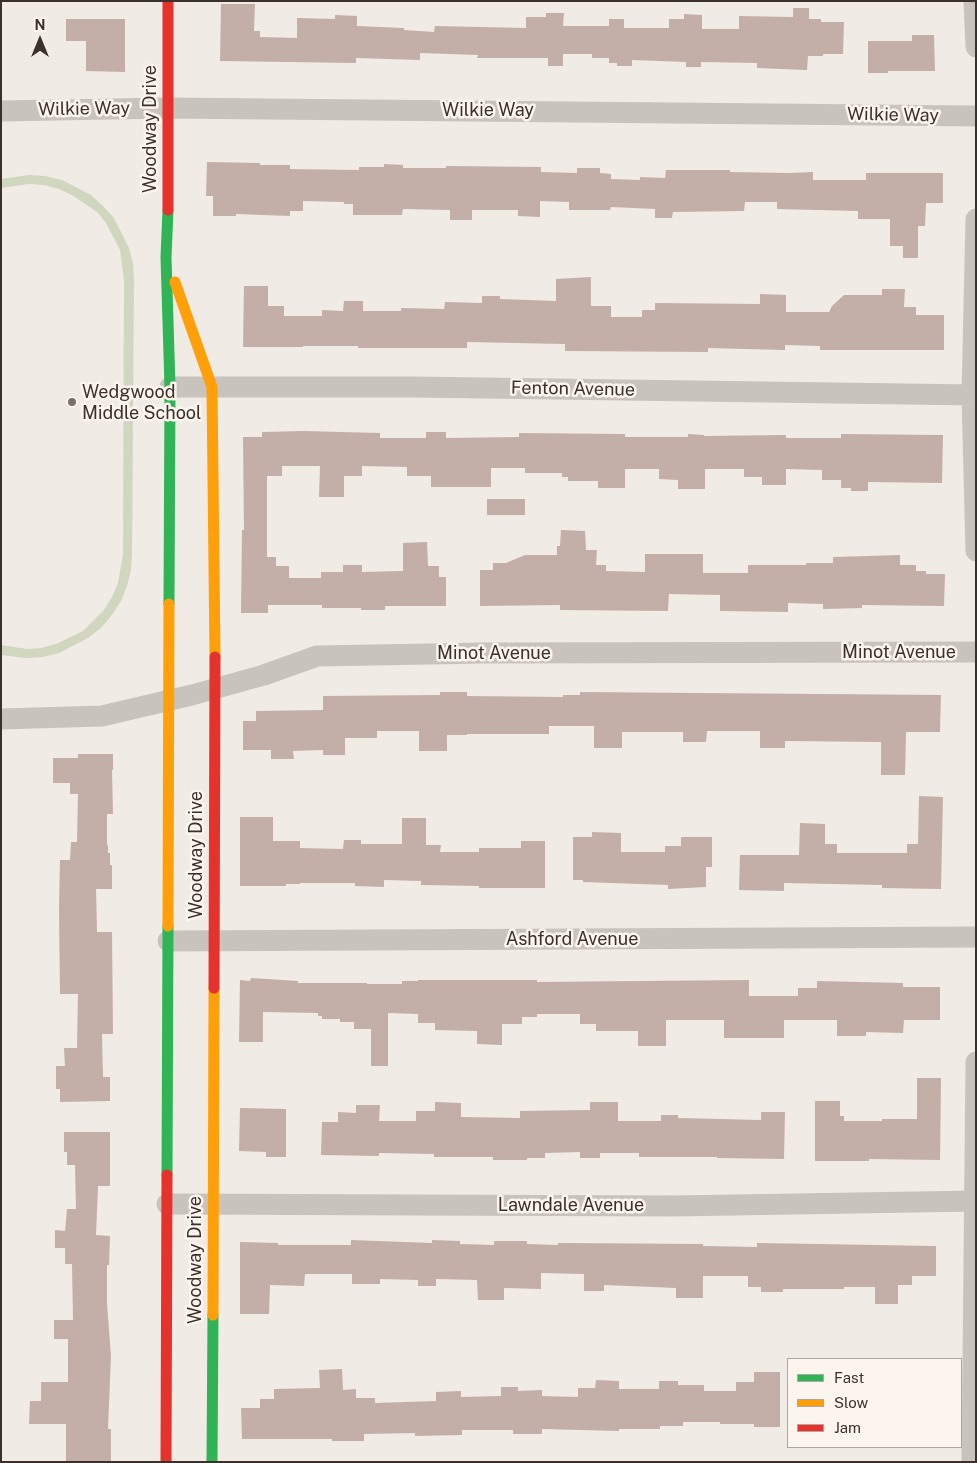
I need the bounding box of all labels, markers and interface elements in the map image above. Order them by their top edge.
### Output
north arrow [15,15,65,65]
text: N [35,17,45,33]
street label: Woodway Drive [139,65,161,193]
street label: Wilkie Way [38,97,130,121]
street label: Wilkie Way [442,99,534,121]
street label: Wilkie Way [847,103,939,127]
street label: Fenton Avenue [511,377,635,401]
place label: Wedgwood Middle School [82,381,201,424]
marker: Wedgwood Middle School [66,396,78,408]
street label: Minot Avenue [842,641,956,663]
street label: Minot Avenue [437,642,551,664]
street label: Woodway Drive [185,791,207,919]
street label: Ashford Avenue [506,928,638,950]
street label: Lawndale Avenue [498,1194,644,1216]
street label: Woodway Drive [184,1196,206,1324]
legend [787,1358,962,1448]
text: Fast [834,1369,864,1386]
text: Slow [834,1394,868,1411]
text: Jam [834,1419,861,1436]

